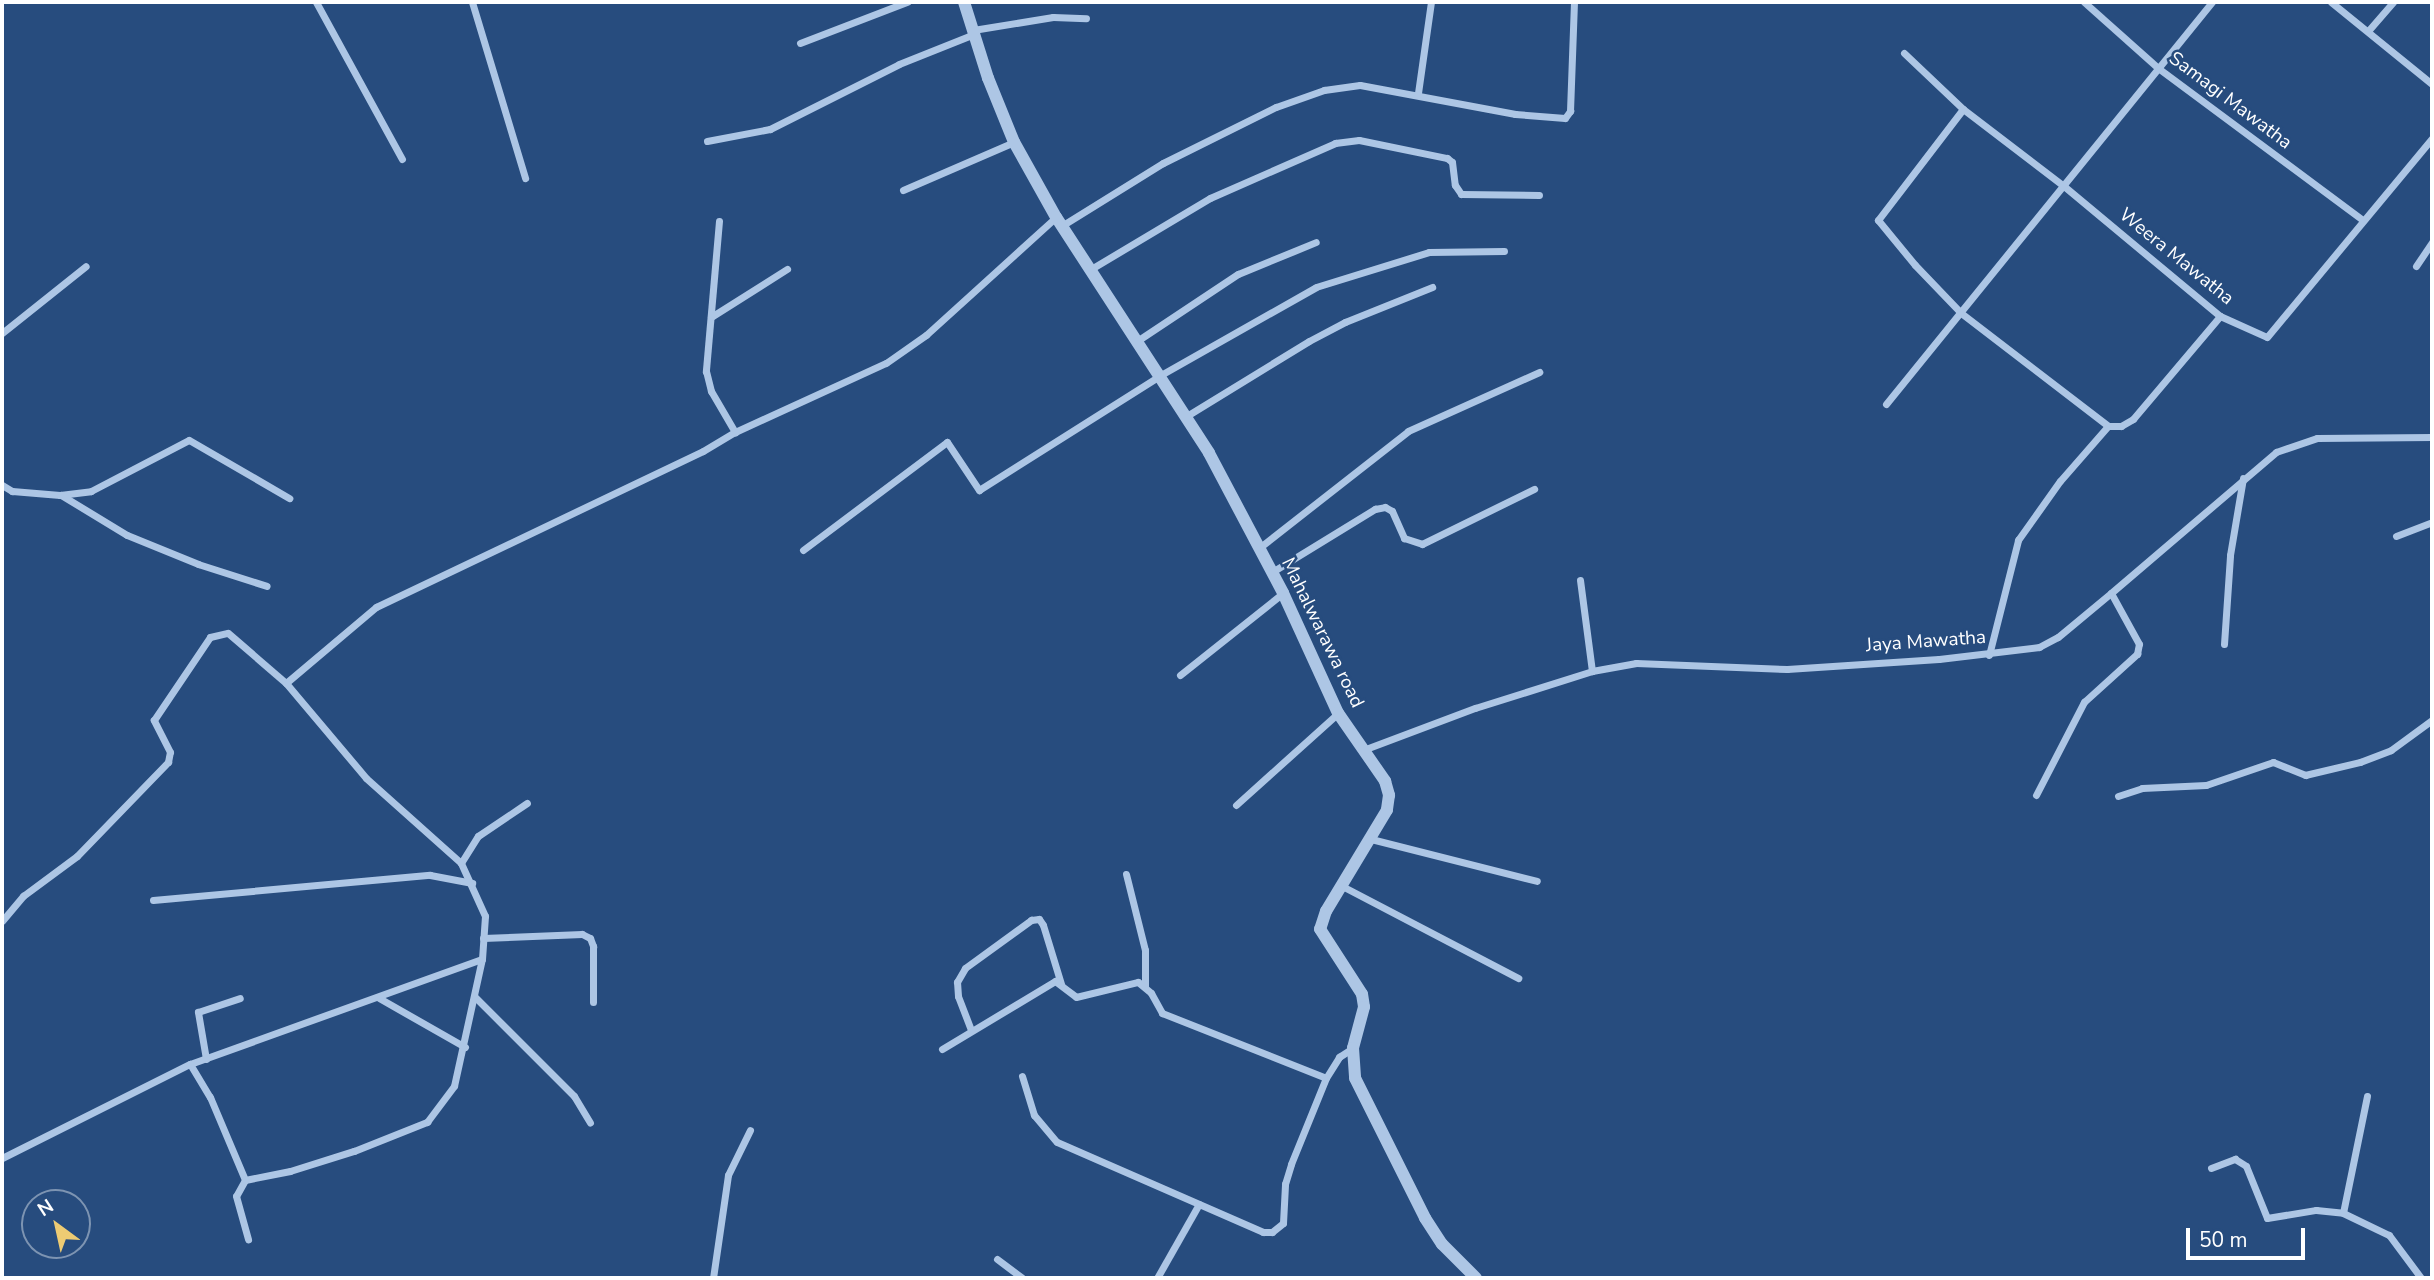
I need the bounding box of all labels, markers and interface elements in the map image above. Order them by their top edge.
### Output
street label: Samagi Mawatha [2164,47,2296,155]
street label: Weera Mawatha [2114,204,2238,310]
street label: Mahalwarawa road [1276,554,1368,712]
street label: Jaya Mawatha [1865,626,1987,658]
north arrow [21,1189,91,1259]
text: N [33,1193,59,1223]
scale bar [2189,1214,2308,1258]
text: 50 m [2199,1226,2248,1254]

